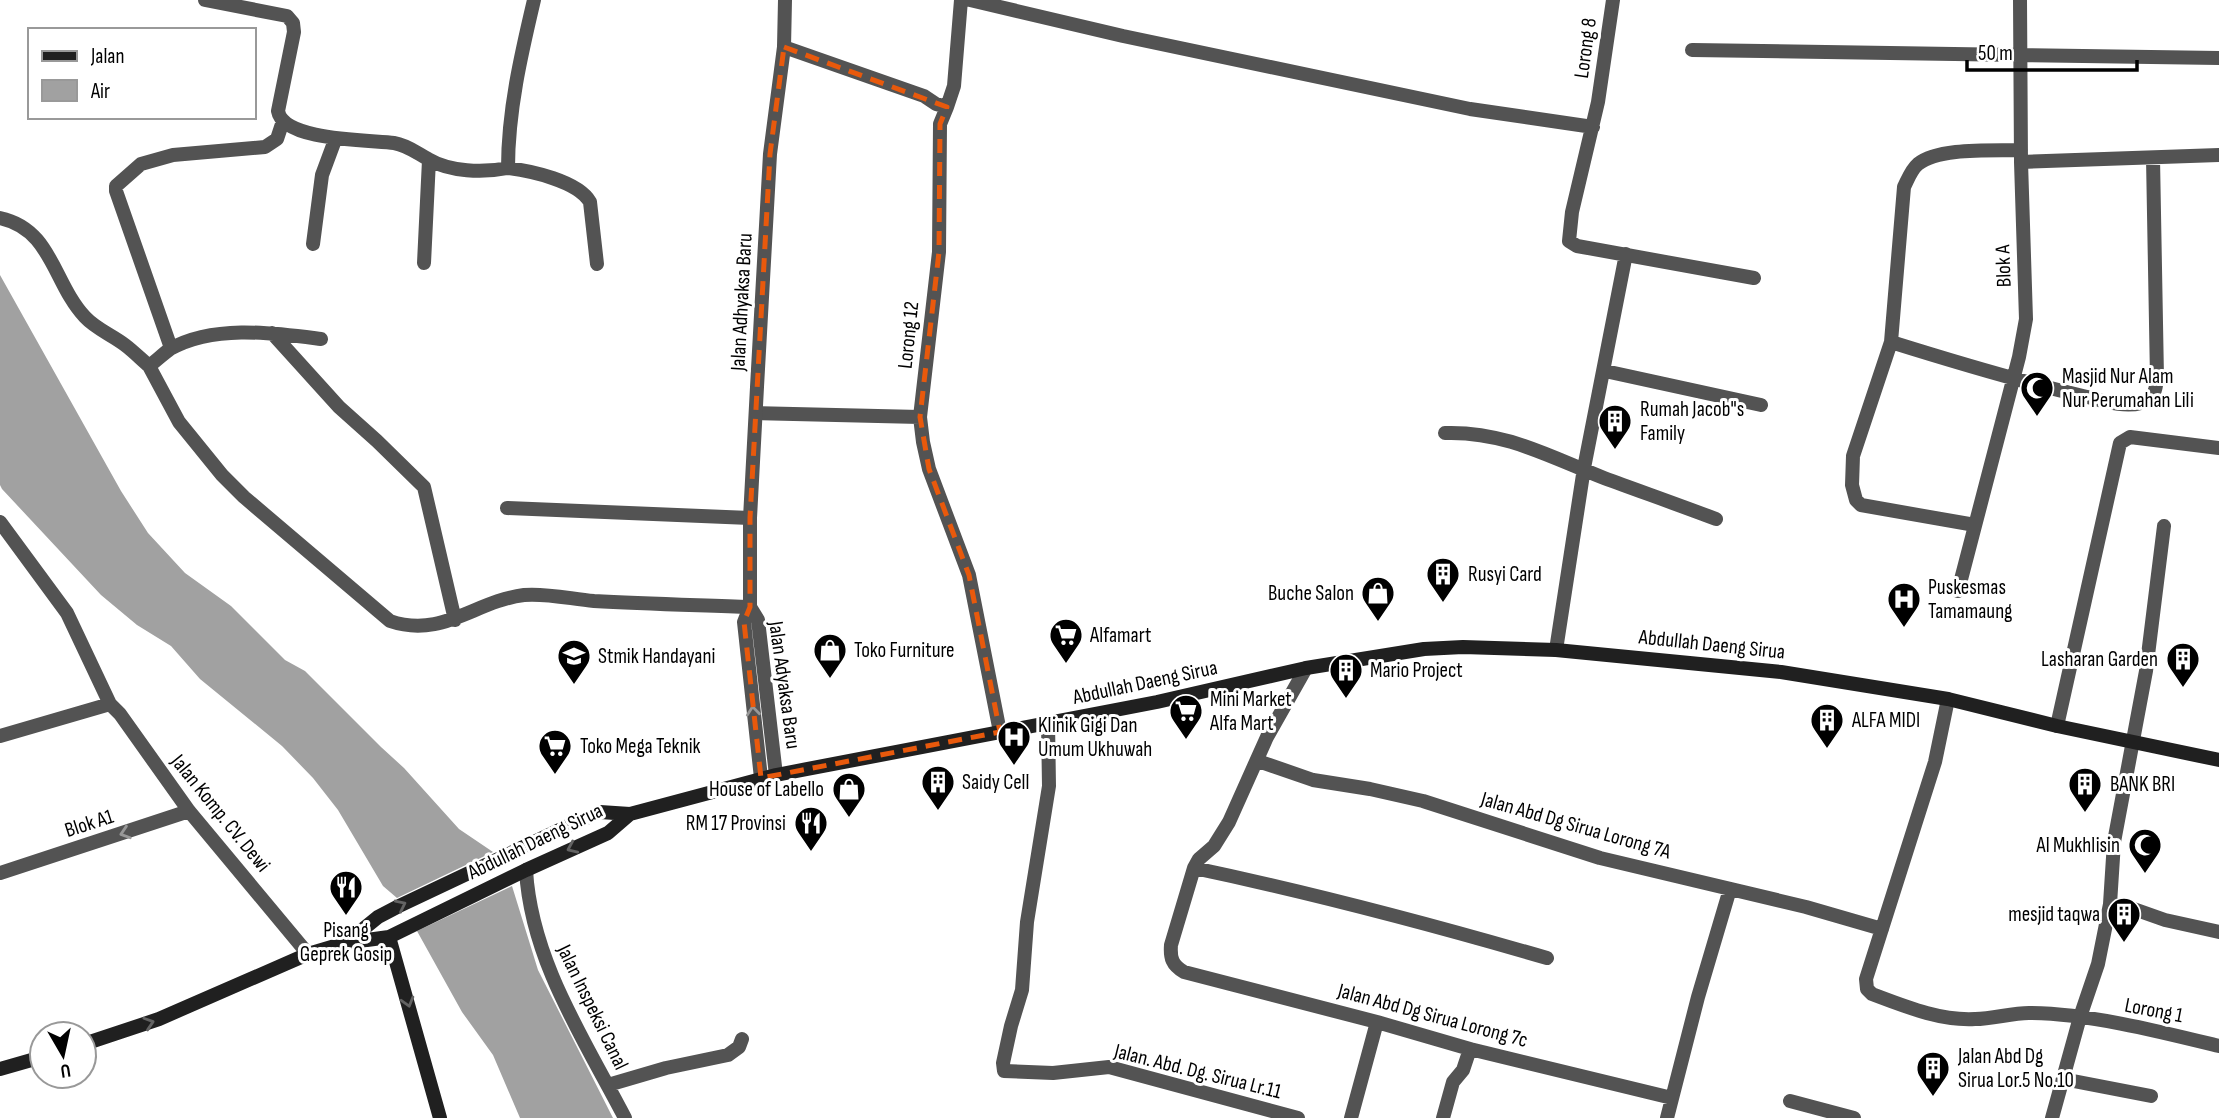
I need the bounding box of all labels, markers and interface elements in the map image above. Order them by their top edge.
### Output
street label: Lorong 8 [1569,16,1602,80]
legend [28,28,256,119]
scale bar [1967,28,2137,72]
text: 50 m [1978,41,2013,66]
text: Jalan [90,44,124,69]
text: Air [90,79,110,104]
street label: Jalan Adhyaksa Baru [725,233,758,373]
street label: Blok A [1990,243,2017,288]
street label: Lorong 12 [893,300,924,370]
place label: Masjid Nur Alam Nur Perumahan Lili [2062,364,2194,413]
mosque icon: Masjid Nur Alam Nur Perumahan Lili [2018,369,2056,418]
place label: Rumah Jacob"s Family [1640,397,1744,446]
building icon: Rumah Jacob"s Family [1596,402,1634,451]
building icon: Rusyi Card [1424,555,1462,604]
place label: Rusyi Card [1468,562,1542,587]
shop icon: Buche Salon [1359,574,1397,623]
place label: Puskesmas Tamamaung [1928,575,2013,624]
hospital icon: Puskesmas Tamamaung [1885,580,1923,629]
place label: Buche Salon [1268,581,1354,606]
supermarket icon: Alfamart [1047,616,1085,665]
street label: Jalan Adyaksa Baru [763,618,806,751]
place label: Alfamart [1089,623,1151,648]
street label: Abdullah Daeng Sirua [1637,624,1786,665]
shop icon: Toko Furniture [811,631,849,680]
school or university icon: Stmik Handayani [555,637,593,686]
place label: Toko Furniture [854,638,955,663]
building icon: Lasharan Garden [2164,640,2202,689]
place label: Stmik Handayani [598,644,715,669]
place label: Lasharan Garden [2041,647,2158,672]
building icon: Mario Project [1327,651,1365,700]
street label: Abdullah Daeng Sirua [1070,655,1220,710]
place label: Mario Project [1370,658,1463,683]
place label: Mini Market Alfa Mart [1209,687,1292,736]
supermarket icon: Mini Market Alfa Mart [1167,692,1205,741]
building icon: ALFA MIDI [1808,701,1846,750]
one-way arrow [746,705,761,716]
place label: ALFA MIDI [1851,708,1920,733]
place label: Klinik Gigi Dan Umum Ukhuwah [1038,713,1152,762]
hospital icon: Klinik Gigi Dan Umum Ukhuwah [995,718,1033,767]
supermarket icon: Toko Mega Teknik [536,727,574,776]
place label: Toko Mega Teknik [580,734,701,759]
street label: Jalan Komp. CV. Dewi [165,749,276,877]
building icon: Saidy Cell [919,763,957,812]
building icon: BANK BRI [2066,765,2104,814]
shop icon: House of Labello [830,770,868,819]
place label: Saidy Cell [962,770,1029,795]
place label: BANK BRI [2110,772,2175,797]
place label: House of Labello [709,777,824,802]
street label: Jalan Abd Dg Sirua Lorong 7A [1477,786,1675,865]
street label: Abdullah Daeng Sirua [463,798,607,885]
street label: Blok A1 [62,804,117,843]
restaurant icon: RM 17 Provinsi [792,804,830,853]
place label: RM 17 Provinsi [686,811,786,836]
one-way arrow [119,825,131,839]
mosque icon: Al Mukhlisin [2126,826,2164,875]
place label: Al Mukhlisin [2036,833,2120,858]
one-way arrow [567,840,580,854]
restaurant icon: Pisang Geprek Gosip [327,868,365,917]
building icon: mesjid taqwa [2105,895,2143,944]
one-way arrow [394,899,406,913]
place label: mesjid taqwa [2008,902,2100,927]
place label: Pisang Geprek Gosip [300,918,392,967]
street label: Jalan Inspeksi Canal [551,940,634,1074]
street label: Jalan Abd Dg Sirua Lorong 7c [1334,978,1531,1053]
street label: Lorong 1 [2123,993,2186,1028]
one-way arrow [400,996,414,1008]
one-way arrow [143,1016,155,1031]
north arrow [28,1020,98,1090]
street label: Jalan. Abd. Dg. Sirua Lr.11 [1111,1038,1285,1104]
place label: Jalan Abd Dg Sirua Lor.5 No.10 [1957,1044,2074,1093]
building icon: Jalan Abd Dg Sirua Lor.5 No.10 [1914,1049,1952,1098]
text: U [59,1058,72,1082]

